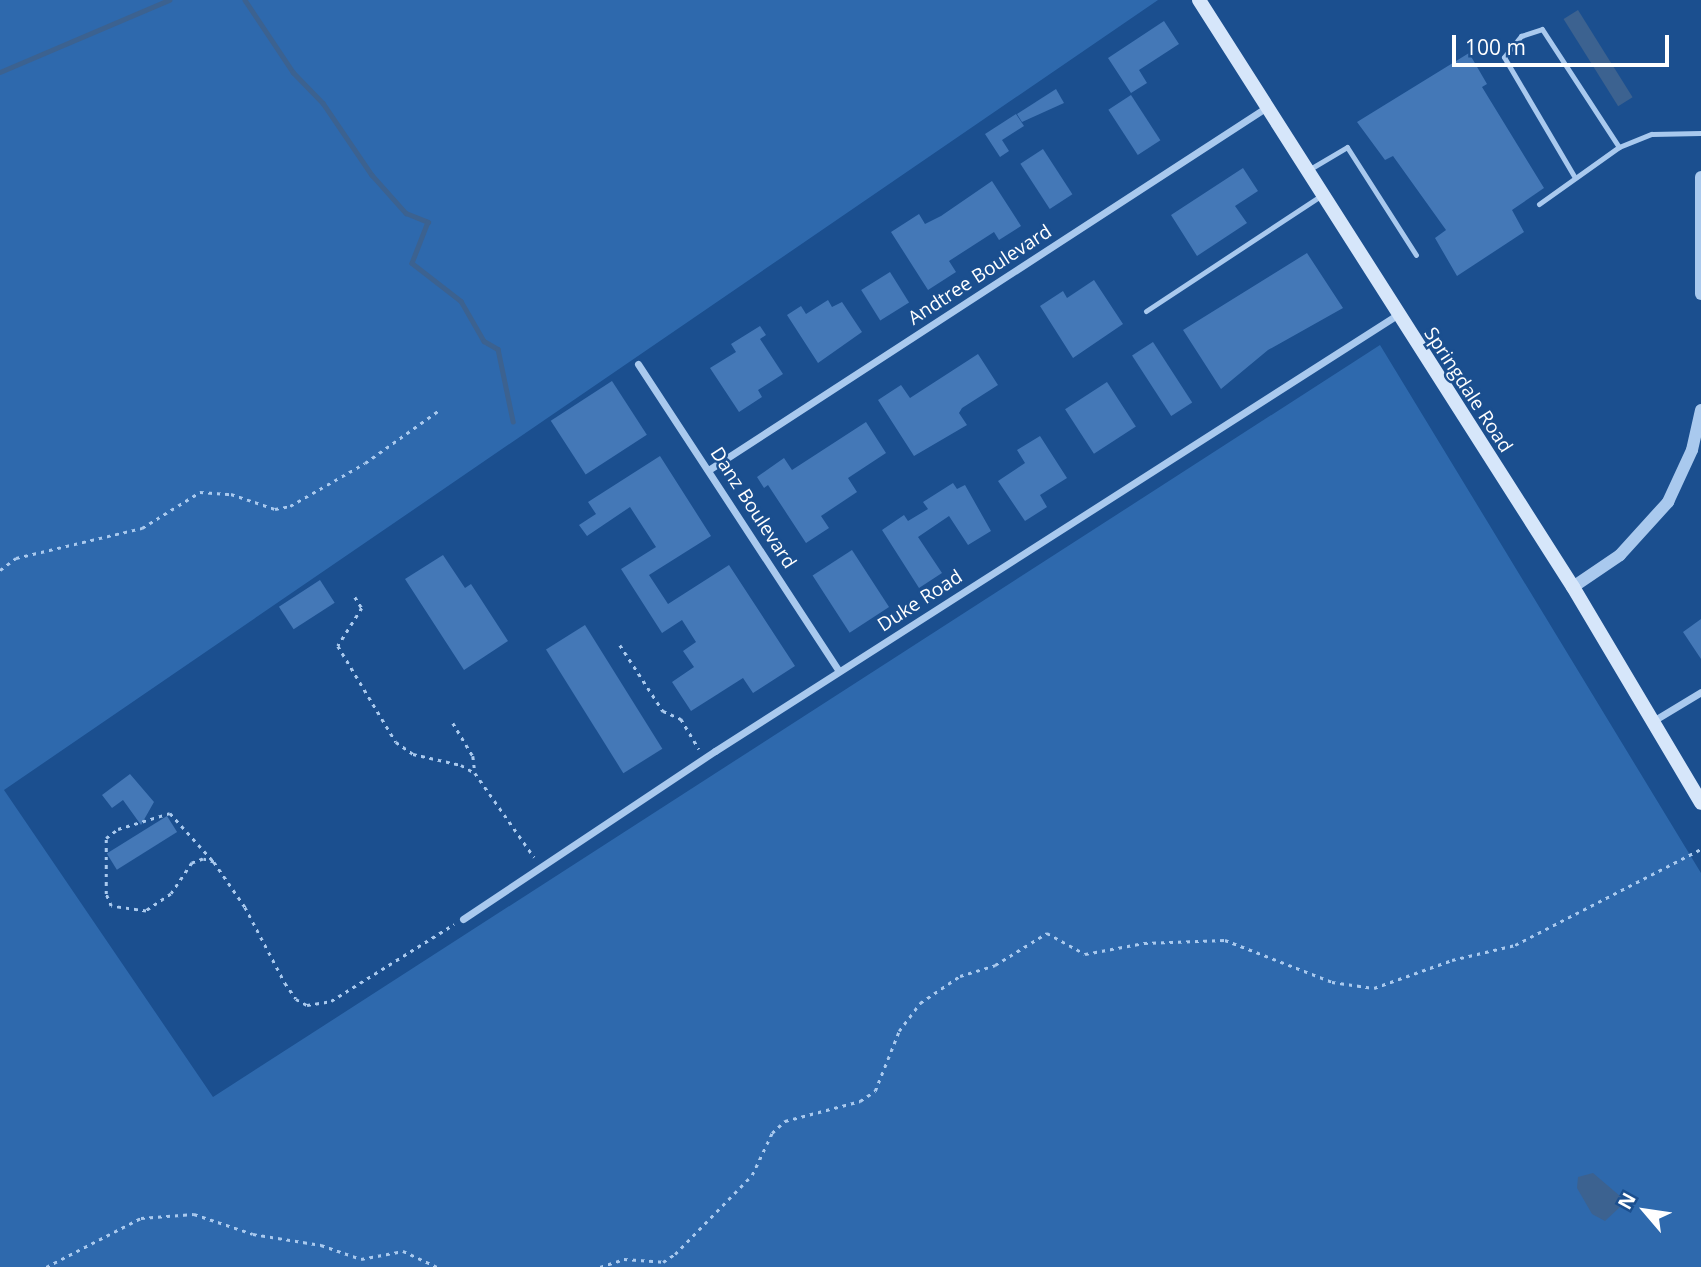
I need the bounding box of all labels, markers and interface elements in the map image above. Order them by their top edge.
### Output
scale bar [1456,21,1673,65]
text: 100 m [1465,33,1526,61]
street label: Andtree Boulevard [904,220,1056,330]
street label: Springdale Road [1419,323,1517,457]
street label: Danz Boulevard [705,443,801,573]
street label: Duke Road [873,565,967,637]
north arrow [1610,1176,1680,1246]
text: N [1612,1188,1642,1214]

